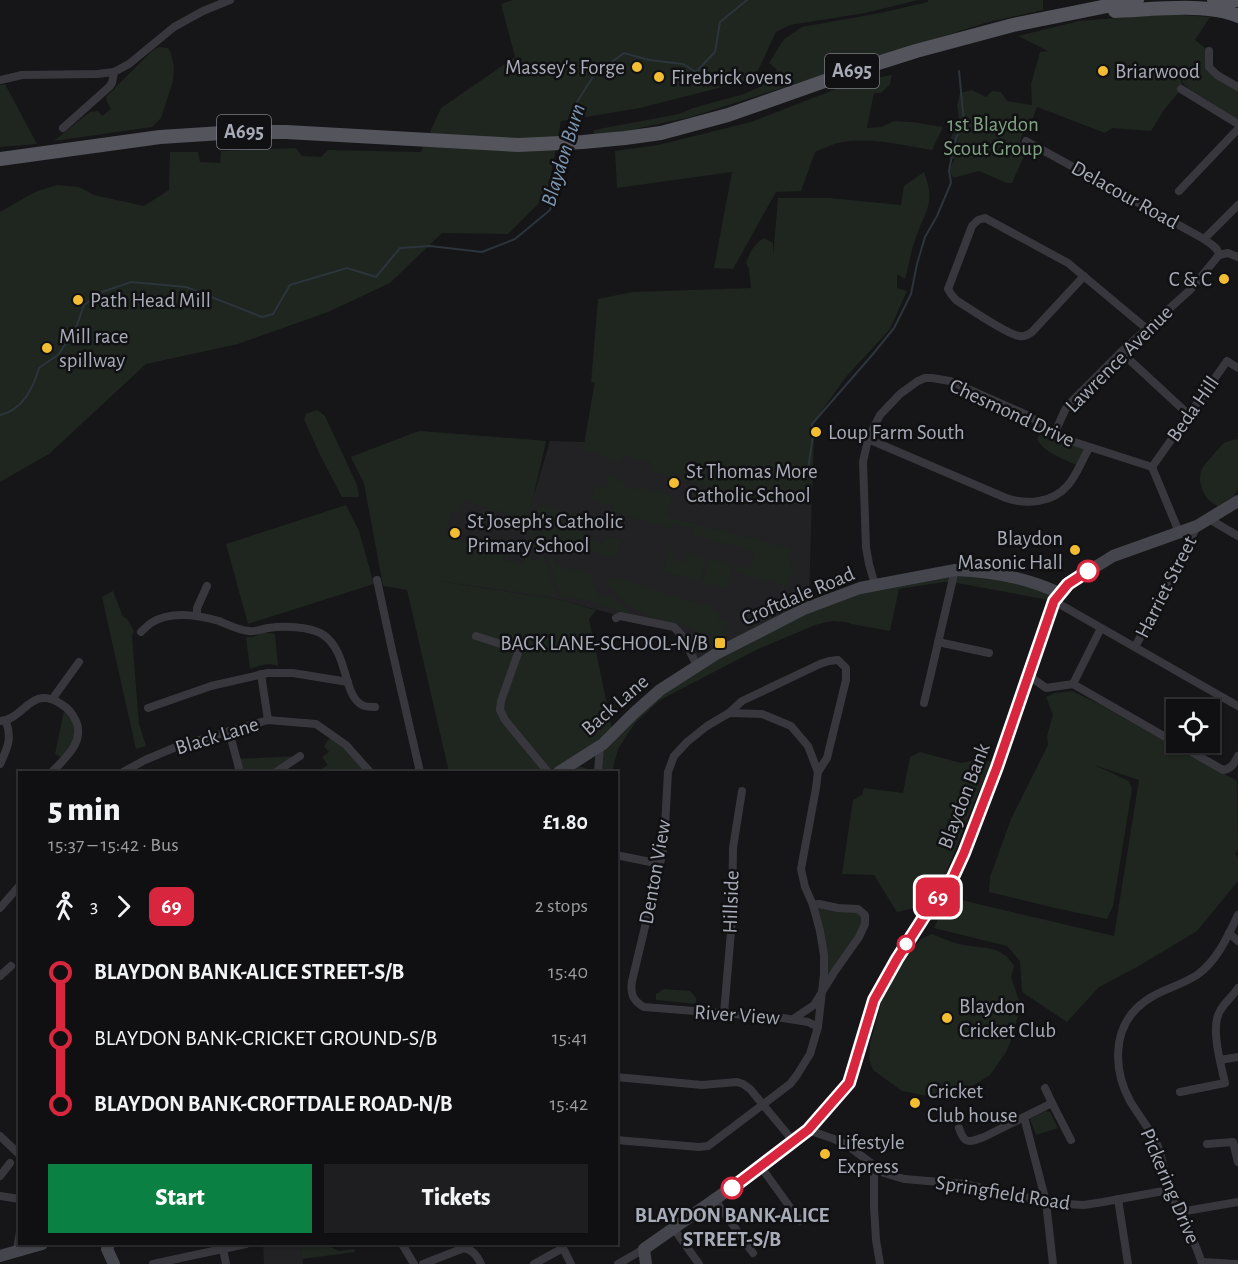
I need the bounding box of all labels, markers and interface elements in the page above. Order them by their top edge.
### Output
road number: A695 [825,54,879,88]
place label: Massey's Forge [505,57,625,78]
marker: Massey's Forge [630,60,644,74]
place label: Briarwood [1115,61,1200,82]
marker: Briarwood [1096,64,1110,78]
place label: Firebrick ovens [671,67,792,88]
marker: Firebrick ovens [652,70,666,84]
water label: Blaydon Burn [537,101,589,209]
park label: 1st Blaydon Scout Group [943,114,1043,159]
road number: A695 [217,115,271,149]
street label: Delacour Road [1068,157,1182,233]
place label: C & C [1169,269,1212,290]
marker: C & C [1217,272,1231,286]
place label: Path Head Mill [90,290,211,311]
marker: Path Head Mill [71,293,85,307]
street label: Lawrence Avenue [1061,301,1177,417]
place label: Mill race spillway [59,326,129,371]
marker: Mill race spillway [40,341,54,355]
street label: Beda Hill [1163,372,1223,446]
street label: Chesmond Drive [946,375,1078,451]
place label: Loup Farm South [828,422,965,443]
marker: Loup Farm South [809,425,823,439]
place label: St Thomas More Catholic School [686,461,818,506]
marker: St Thomas More Catholic School [667,476,681,490]
place label: St Joseph's Catholic Primary School [467,511,623,556]
marker: St Joseph's Catholic Primary School [448,526,462,540]
place label: Blaydon Masonic Hall [958,528,1063,573]
street label: Harriet Street [1131,532,1201,641]
marker: Blaydon Masonic Hall [1068,543,1082,557]
unlabelled marker [1077,560,1099,582]
street label: Croftdale Road [738,563,858,629]
place label: BACK LANE-SCHOOL-N/B [500,633,708,654]
marker: BACK LANE-SCHOOL-N/B [713,636,727,650]
street label: Back Lane [578,671,652,739]
map controls [1166,699,1220,753]
button: locate [1166,699,1220,753]
street label: Black Lane [173,713,261,759]
street label: Blaydon Bank [934,740,994,852]
text: 5 min [48,794,121,827]
text: £1.80 [543,811,588,833]
street label: Denton View [635,818,675,926]
text: 15:37 – 15:42 · Bus [48,835,179,855]
street label: Hillside [719,870,743,934]
line badge: 69 [911,878,965,916]
text: 69 [928,887,948,908]
icon: walk [48,890,81,923]
icon: forward [107,890,140,923]
text: 3 [90,896,98,916]
text: 69 [161,896,182,917]
text: 2 stops [535,896,588,916]
unlabelled marker [897,935,915,953]
text: BLAYDON BANK-ALICE STREET-S/B [94,961,404,983]
text: 15:40 [548,962,588,982]
place label: Blaydon Cricket Club [959,996,1056,1041]
street label: River View [693,1002,781,1028]
marker: Blaydon Cricket Club [940,1011,954,1025]
text: BLAYDON BANK-CRICKET GROUND-S/B [94,1027,437,1049]
text: 15:41 [552,1028,588,1048]
place label: Cricket Club house [927,1081,1017,1126]
text: BLAYDON BANK-CROFTDALE ROAD-N/B [94,1093,453,1115]
text: 15:42 [549,1094,588,1114]
marker: Cricket Club house [908,1096,922,1110]
street label: Pickering Drive [1136,1125,1204,1247]
place label: Lifestyle Express [837,1132,905,1177]
marker: Lifestyle Express [818,1147,832,1161]
button: Start [48,1164,312,1233]
button: Tickets [324,1164,588,1233]
street label: Springfield Road [934,1172,1072,1214]
marker: BLAYDON BANK-ALICE STREET-S/B [721,1177,743,1199]
place label: BLAYDON BANK-ALICE STREET-S/B [635,1205,830,1250]

